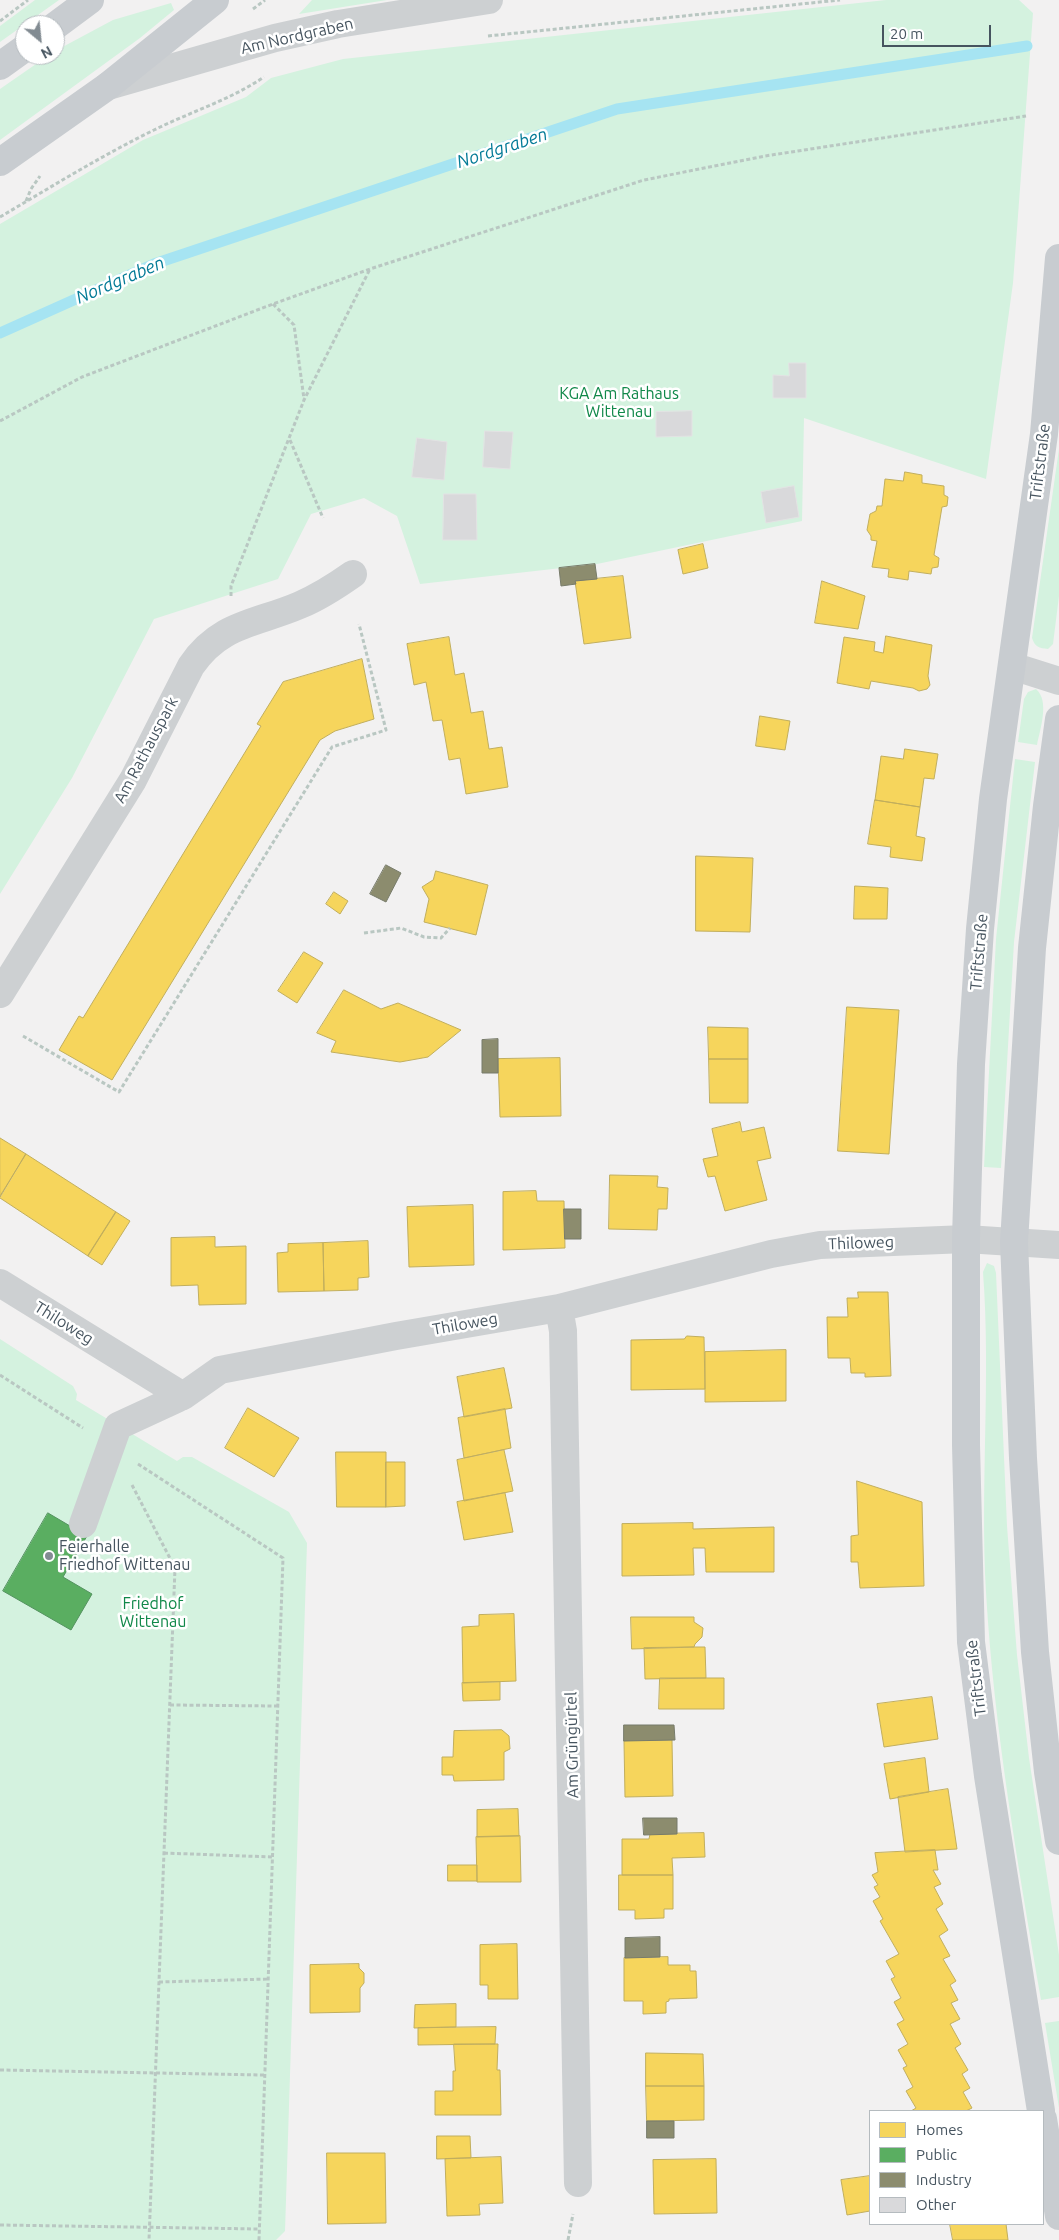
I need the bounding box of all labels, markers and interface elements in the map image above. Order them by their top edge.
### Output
street label: Am Nordgraben [239,14,355,58]
north arrow [15,15,65,65]
scale bar [884,15,993,47]
text: 20 m [890,25,923,42]
text: N [38,43,55,62]
water label: Nordgraben [454,123,550,173]
water label: Nordgraben [72,252,168,308]
park label: KGA Am Rathaus Wittenau [559,384,679,422]
street label: Triftstraße [1026,423,1054,501]
street label: Am Rathauspark [110,694,182,806]
street label: Triftstraße [966,913,992,991]
street label: Thiloweg [828,1232,894,1254]
street label: Thiloweg [31,1297,97,1349]
street label: Thiloweg [431,1309,499,1339]
place label: Feierhalle Friedhof Wittenau [59,1537,190,1575]
marker: Feierhalle Friedhof Wittenau [43,1550,55,1562]
park label: Friedhof Wittenau [120,1594,186,1632]
street label: Triftstraße [962,1639,990,1717]
street label: Am Grüngürtel [561,1692,583,1798]
legend [869,2110,1044,2225]
text: Homes [916,2121,963,2138]
text: Public [916,2146,957,2163]
text: Industry [916,2171,971,2188]
text: Other [916,2196,956,2213]

